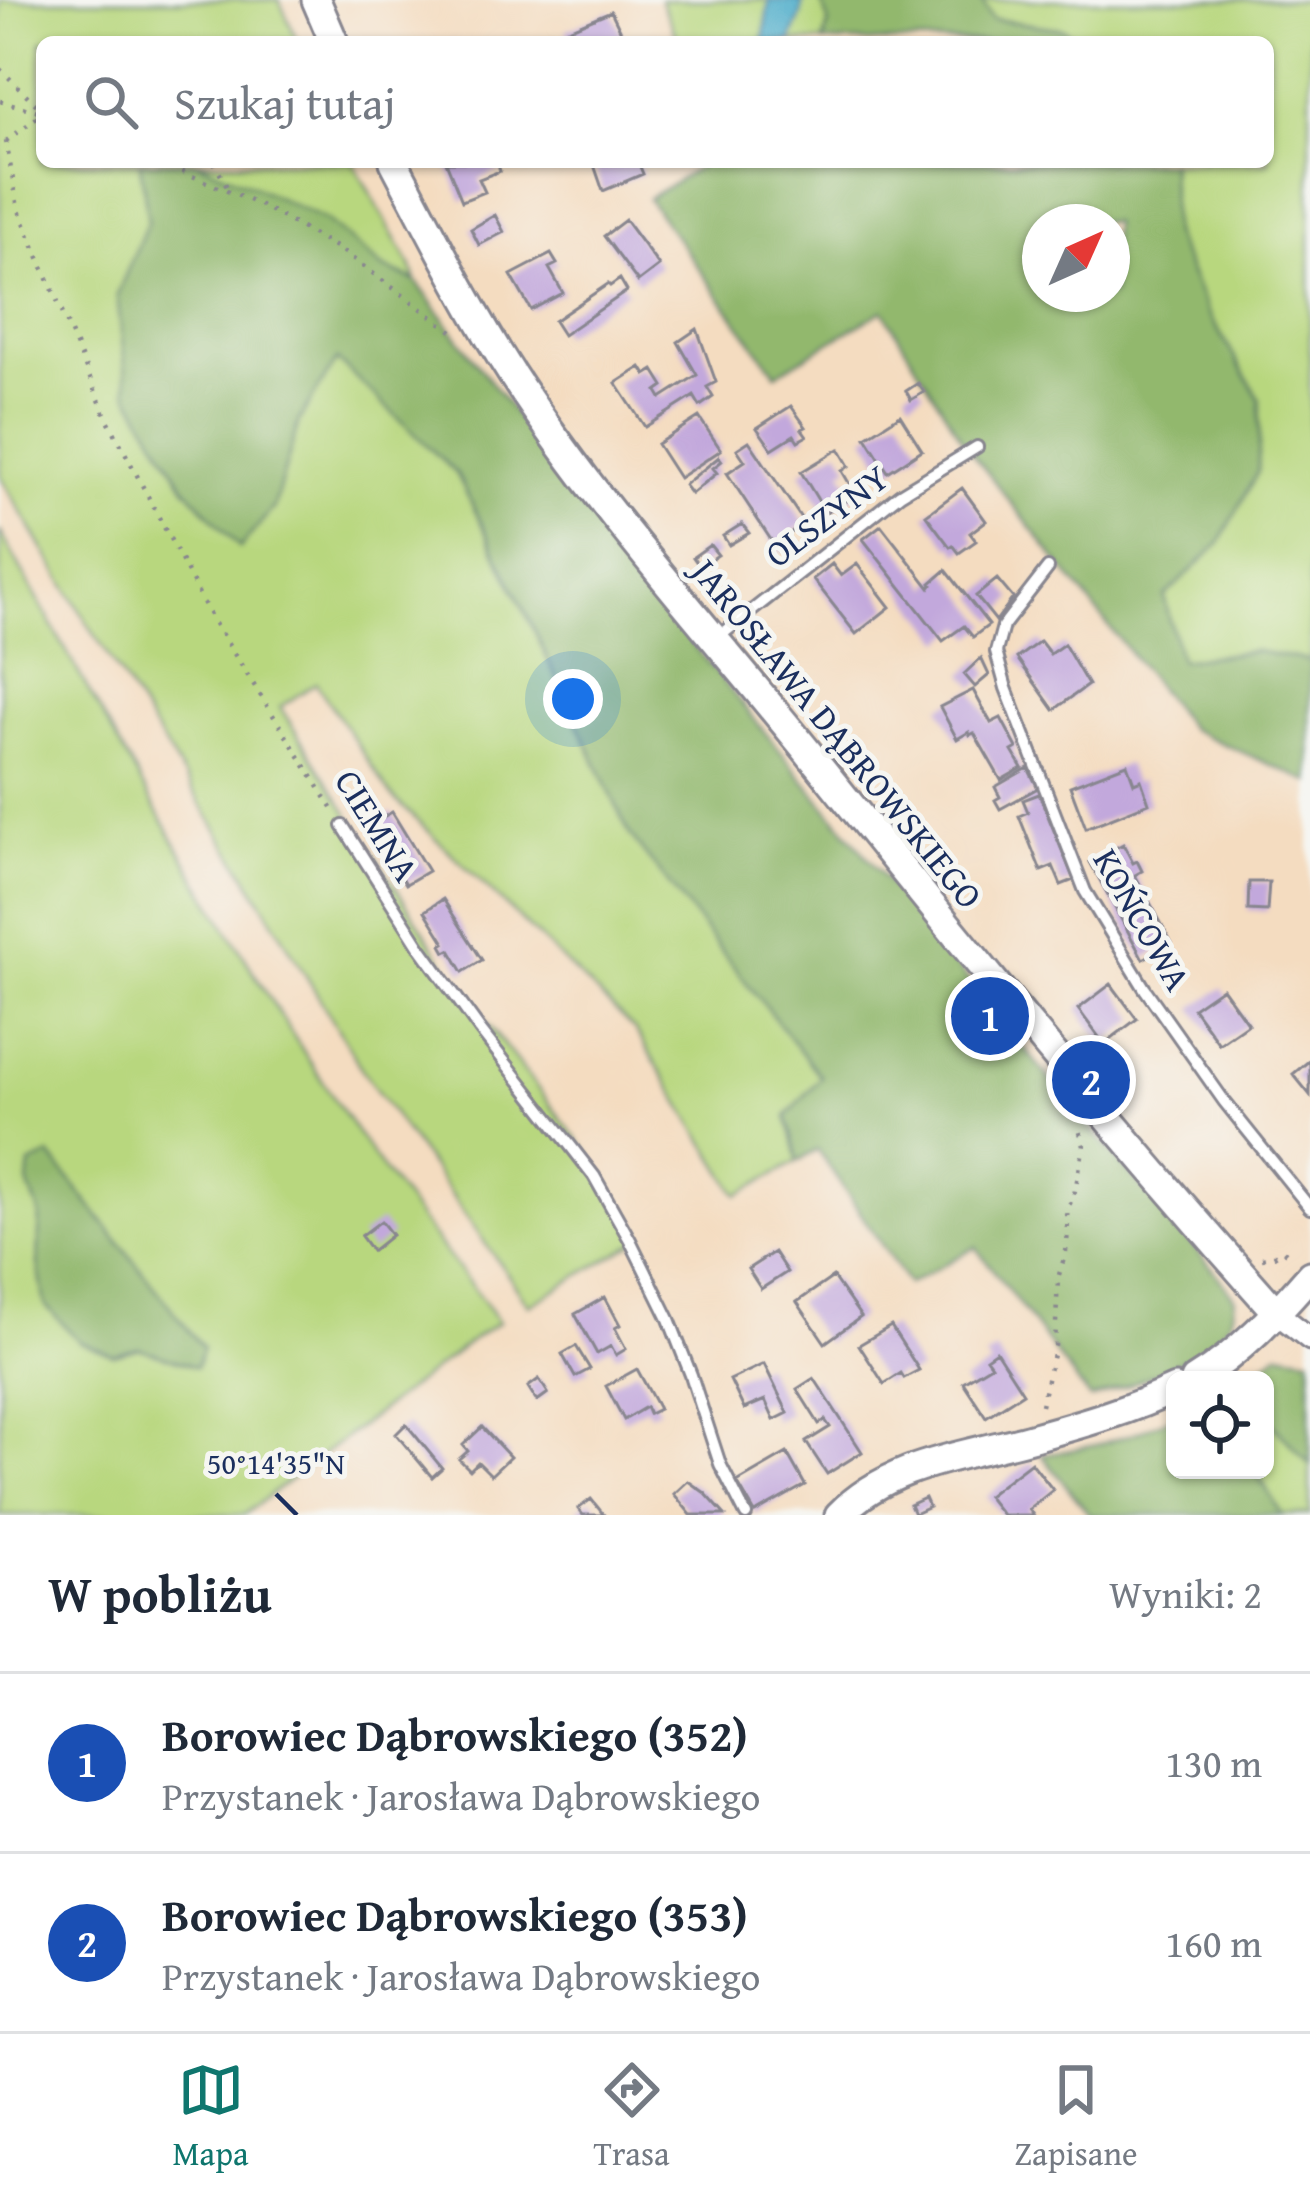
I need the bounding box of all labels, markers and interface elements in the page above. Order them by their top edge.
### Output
search box [36,36,1274,168]
icon: search [78,69,144,135]
text: Szukaj tutaj [174,70,396,135]
north arrow [1022,204,1130,312]
street label: OLSZYNY [753,451,899,579]
street label: JAROSŁAWA DĄBROWSKIEGO [677,544,996,919]
your location [543,669,603,729]
street label: CIEMNA [323,758,433,892]
street label: KOŃCOWA [1081,838,1205,1000]
pin: 1 [951,971,1029,1061]
pin: 2 [1052,1035,1130,1125]
map controls [1166,1371,1274,1479]
button: locate [1166,1371,1274,1479]
text: 50°14'35"N [207,1441,345,1485]
text: W pobliżu [48,1556,272,1631]
text: Wyniki: 2 [1109,1565,1262,1622]
text: Borowiec Dąbrowskiego (352) [162,1702,748,1767]
text: 1 [77,1734,97,1791]
text: 130 m [1165,1734,1262,1791]
text: Przystanek · Jarosława Dąbrowskiego [162,1767,760,1824]
text: Borowiec Dąbrowskiego (353) [162,1882,748,1947]
text: 2 [77,1914,97,1971]
text: 160 m [1165,1914,1262,1971]
text: Przystanek · Jarosława Dąbrowskiego [162,1947,760,2004]
tab: Mapa [172,2057,249,2177]
tab: Trasa [594,2057,670,2177]
tab: Zapisane [1015,2057,1137,2177]

